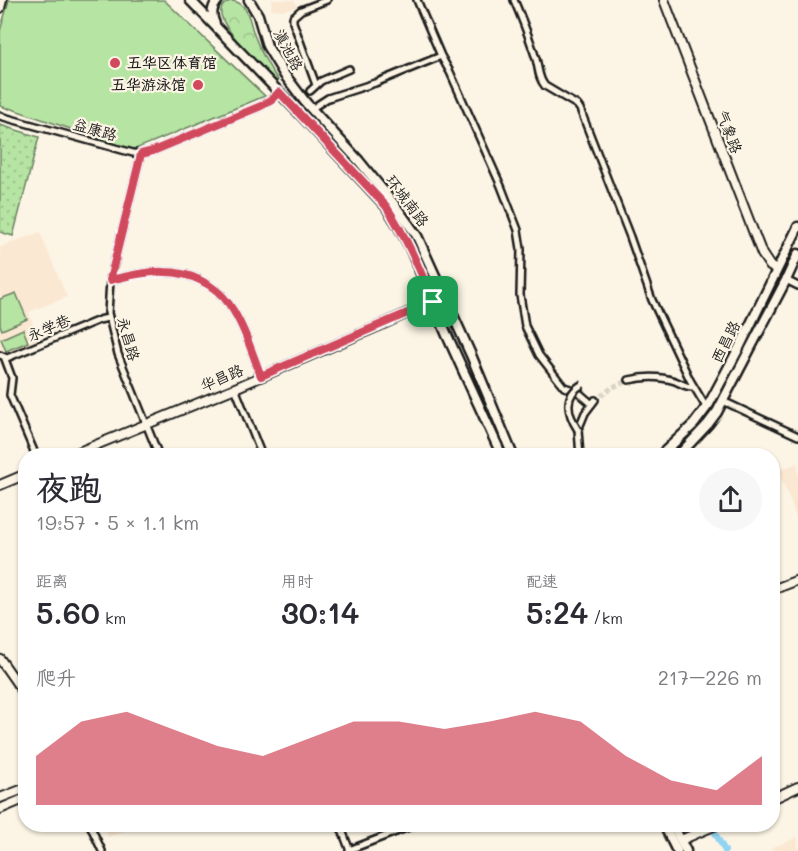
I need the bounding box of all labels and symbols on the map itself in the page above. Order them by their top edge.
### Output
street label: 滇池路 [269,25,308,74]
place label: 五华区体育馆 [127,52,217,72]
marker: 五华区体育馆 [108,56,122,70]
place label: 五华游泳馆 [111,74,186,94]
marker: 五华游泳馆 [191,78,205,92]
street label: 气象路 [713,107,747,156]
street label: 益康路 [71,113,120,145]
street label: 环城南路 [382,170,434,230]
pin [407,276,458,327]
street label: 永学巷 [24,309,73,345]
street label: 永昌路 [113,314,145,363]
street label: 西昌路 [706,317,744,366]
street label: 华昌路 [197,359,246,395]

